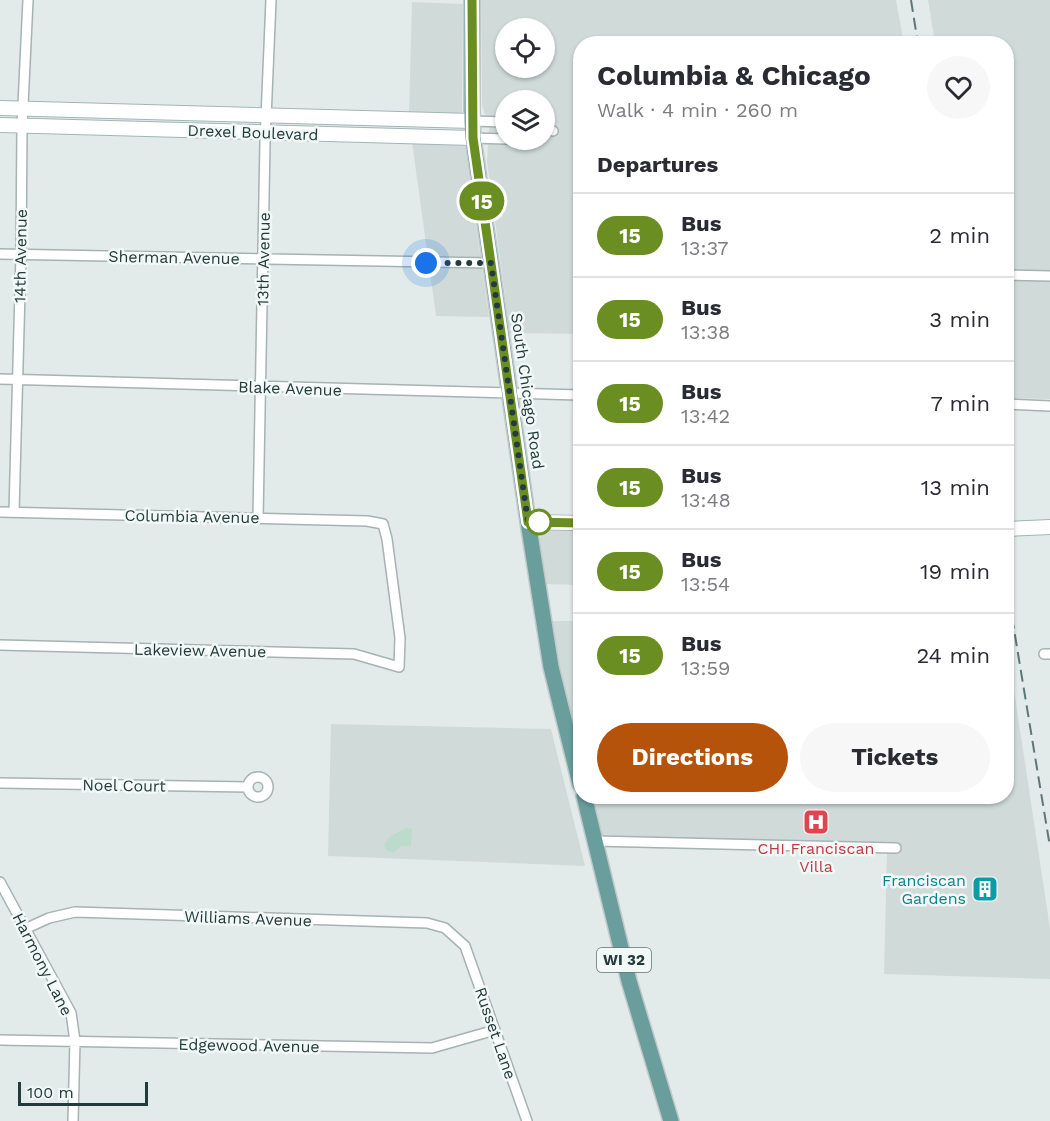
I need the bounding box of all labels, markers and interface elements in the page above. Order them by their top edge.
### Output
map controls [495,18,555,150]
button: locate [495,18,555,78]
button: heart [927,56,990,119]
text: Columbia & Chicago [597,59,871,92]
button: layers [495,90,555,150]
text: Walk · 4 min · 260 m [597,98,798,122]
street label: Drexel Boulevard [187,121,319,144]
text: Departures [597,152,718,177]
line badge: 15 [455,182,509,220]
text: 15 [471,189,493,214]
street label: 14th Avenue [10,209,31,303]
text: Bus [681,211,721,236]
street label: 13th Avenue [253,212,274,306]
text: 15 [619,223,641,248]
text: 2 min [929,223,990,248]
text: 13:37 [681,236,728,260]
street label: Sherman Avenue [108,247,240,268]
your location [411,248,441,278]
text: Bus [681,295,721,320]
text: 15 [619,307,641,332]
text: 3 min [929,307,990,332]
street label: South Chicago Road [507,312,548,470]
text: 13:38 [681,320,730,344]
street label: Blake Avenue [238,377,342,400]
text: Bus [681,379,721,404]
text: 15 [619,391,641,416]
text: 7 min [930,391,990,416]
text: 13:42 [681,404,730,428]
text: Bus [681,463,721,488]
text: 15 [619,475,641,500]
text: 13 min [921,475,990,500]
text: 13:48 [681,488,731,512]
street label: Columbia Avenue [124,506,260,527]
unlabelled marker [526,509,552,535]
text: Bus [681,547,721,572]
text: 15 [619,559,641,584]
text: 19 min [920,559,990,584]
text: 13:54 [681,572,730,596]
text: Bus [681,631,721,656]
street label: Lakeview Avenue [134,640,266,661]
text: 15 [619,643,641,668]
text: 24 min [916,643,990,668]
text: 13:59 [681,656,730,680]
button: Directions [597,723,788,792]
button: Tickets [800,723,990,792]
street label: Noel Court [82,775,166,796]
hospital icon: CHI Franciscan Villa [801,807,831,837]
place label: CHI Franciscan Villa [758,839,874,876]
place label: Franciscan Gardens [882,871,966,908]
building icon: Franciscan Gardens [970,874,1000,904]
street label: Williams Avenue [184,907,312,930]
street label: Harmony Lane [8,910,77,1019]
road number: WI 32 [597,948,651,972]
street label: Russet Lane [471,985,520,1082]
street label: Edgewood Avenue [178,1035,320,1056]
scale bar [18,1079,148,1106]
text: 100 m [27,1083,74,1102]

